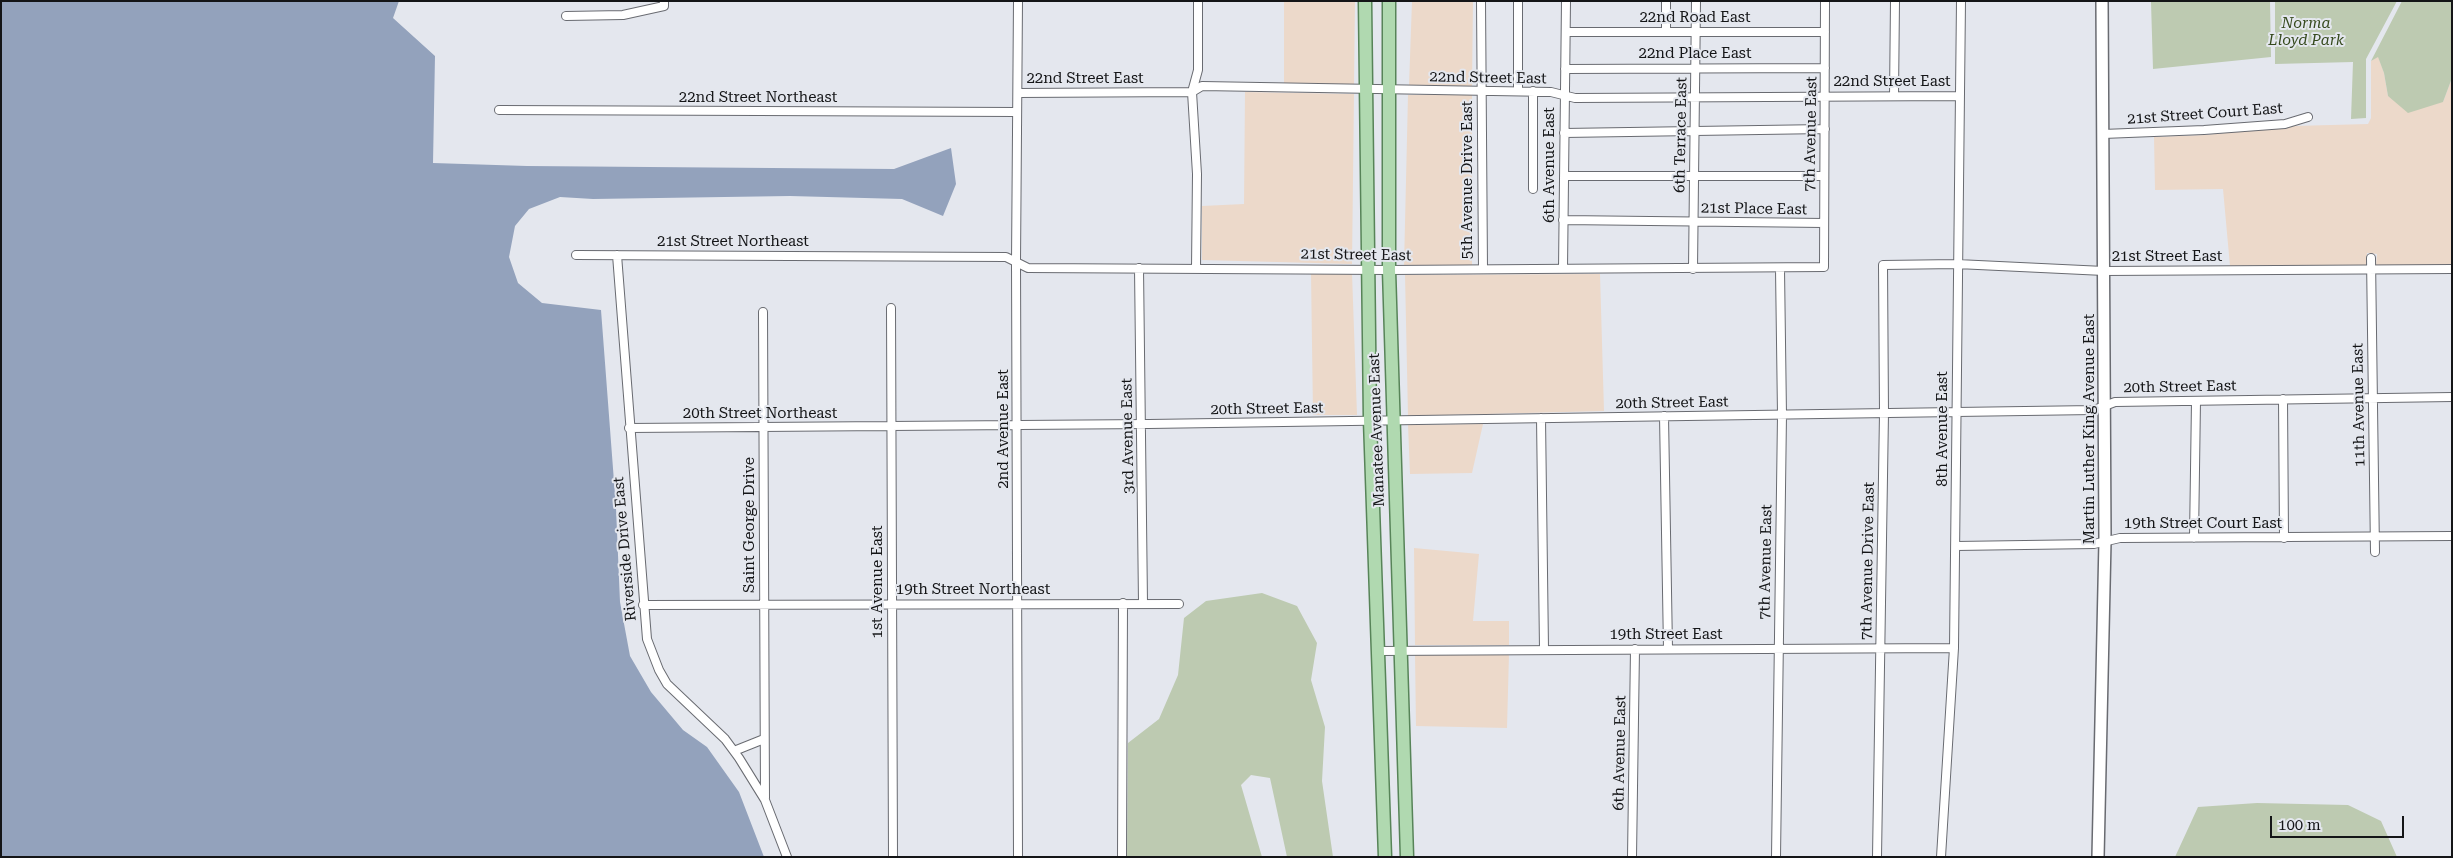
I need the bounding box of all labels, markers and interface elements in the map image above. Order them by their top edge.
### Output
street label: 22nd Road East [1639,9,1751,27]
park label: Norma Lloyd Park [2268,15,2344,50]
street label: 22nd Place East [1639,45,1751,63]
street label: 22nd Street East [1429,68,1547,88]
street label: 22nd Street East [1026,70,1144,88]
street label: 22nd Street East [1833,73,1951,91]
street label: 7th Avenue East [1801,76,1821,192]
street label: 6th Terrace East [1671,77,1691,193]
street label: 22nd Street Northeast [679,89,837,107]
street label: 21st Street Court East [2127,100,2283,128]
street label: 5th Avenue Drive East [1459,101,1477,259]
street label: 6th Avenue East [1541,107,1559,223]
street label: 21st Place East [1701,199,1807,219]
street label: 21st Street Northeast [657,233,809,251]
street label: 21st Street East [1301,245,1411,265]
street label: 21st Street East [2112,248,2222,266]
street label: Martin Luther King Avenue East [2081,314,2099,544]
street label: 11th Avenue East [2349,343,2369,467]
street label: Manatee Avenue East [1365,353,1389,507]
street label: 2nd Avenue East [995,369,1013,489]
street label: 8th Avenue East [1934,371,1952,487]
street label: 20th Street East [2123,377,2237,397]
street label: 3rd Avenue East [1118,378,1138,494]
street label: 20th Street East [1615,393,1729,413]
street label: 20th Street East [1210,399,1324,419]
street label: 20th Street Northeast [683,405,837,423]
street label: Saint George Drive [741,457,759,593]
street label: Riverside Drive East [610,476,640,622]
street label: 7th Avenue Drive East [1858,482,1878,640]
street label: 7th Avenue East [1756,504,1776,620]
street label: 19th Street Court East [2124,515,2282,533]
street label: 1st Avenue East [869,525,887,639]
street label: 19th Street Northeast [896,581,1050,599]
street label: 19th Street East [1609,626,1723,644]
street label: 6th Avenue East [1610,695,1630,811]
scale bar [2273,806,2407,838]
text: 100 m [2278,816,2321,834]

